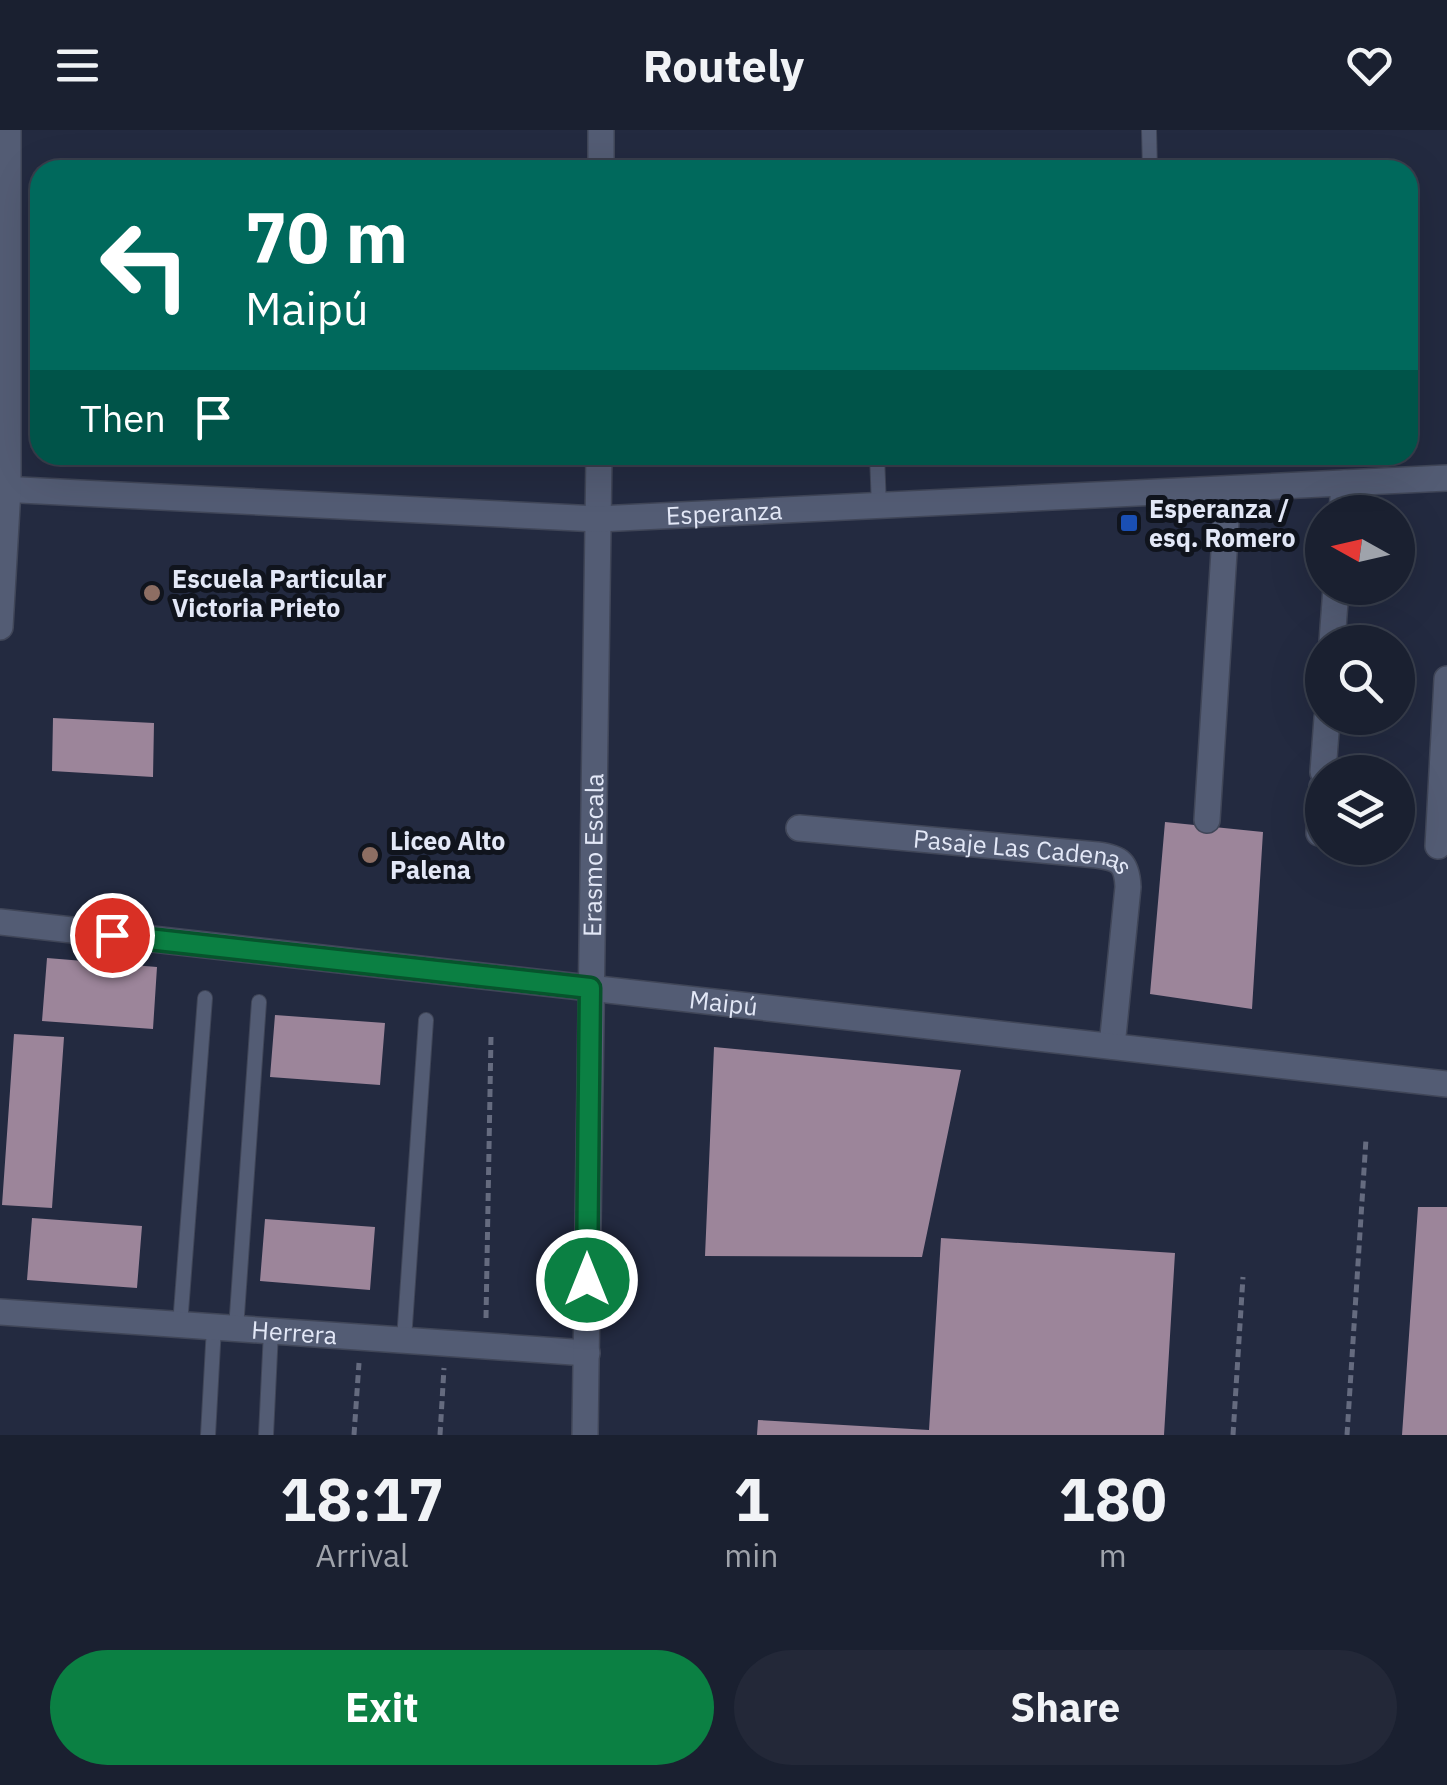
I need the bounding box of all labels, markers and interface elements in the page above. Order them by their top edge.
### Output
text: Routely [643,36,804,94]
icon: menu [50,38,105,93]
icon: heart [1342,38,1397,93]
text: 70 m [245,191,408,282]
icon: left [80,200,210,330]
text: Maipú [245,279,368,337]
icon: arrive [186,390,241,445]
text: Then [80,393,166,442]
place label: Esperanza / esq. Romero [1149,492,1296,554]
street label: Esperanza [665,493,783,532]
north arrow [1305,495,1415,605]
map controls [1305,495,1415,865]
marker: Esperanza / esq. Romero [1118,512,1140,534]
place label: Escuela Particular Victoria Prieto [172,562,386,624]
marker: Escuela Particular Victoria Prieto [141,582,163,604]
button: search [1305,625,1415,735]
button: layers [1305,755,1415,865]
street label: Erasmo Escala [575,773,610,937]
street label: Pasaje Las Cadenas [912,821,1141,880]
place label: Liceo Alto Palena [390,824,505,886]
marker: Liceo Alto Palena [359,844,381,866]
pin [70,893,155,978]
icon: arrive [85,908,140,963]
street label: Maipú [688,982,759,1023]
position arrow [535,1228,639,1332]
street label: Herrera [250,1313,338,1352]
text: 18:17 [280,1459,444,1538]
text: 1 [733,1459,769,1538]
text: 180 [1059,1459,1167,1538]
text: Arrival [316,1534,409,1576]
text: min [724,1534,778,1576]
text: m [1099,1534,1127,1576]
button: Exit [50,1650,714,1765]
button: Share [734,1650,1397,1765]

